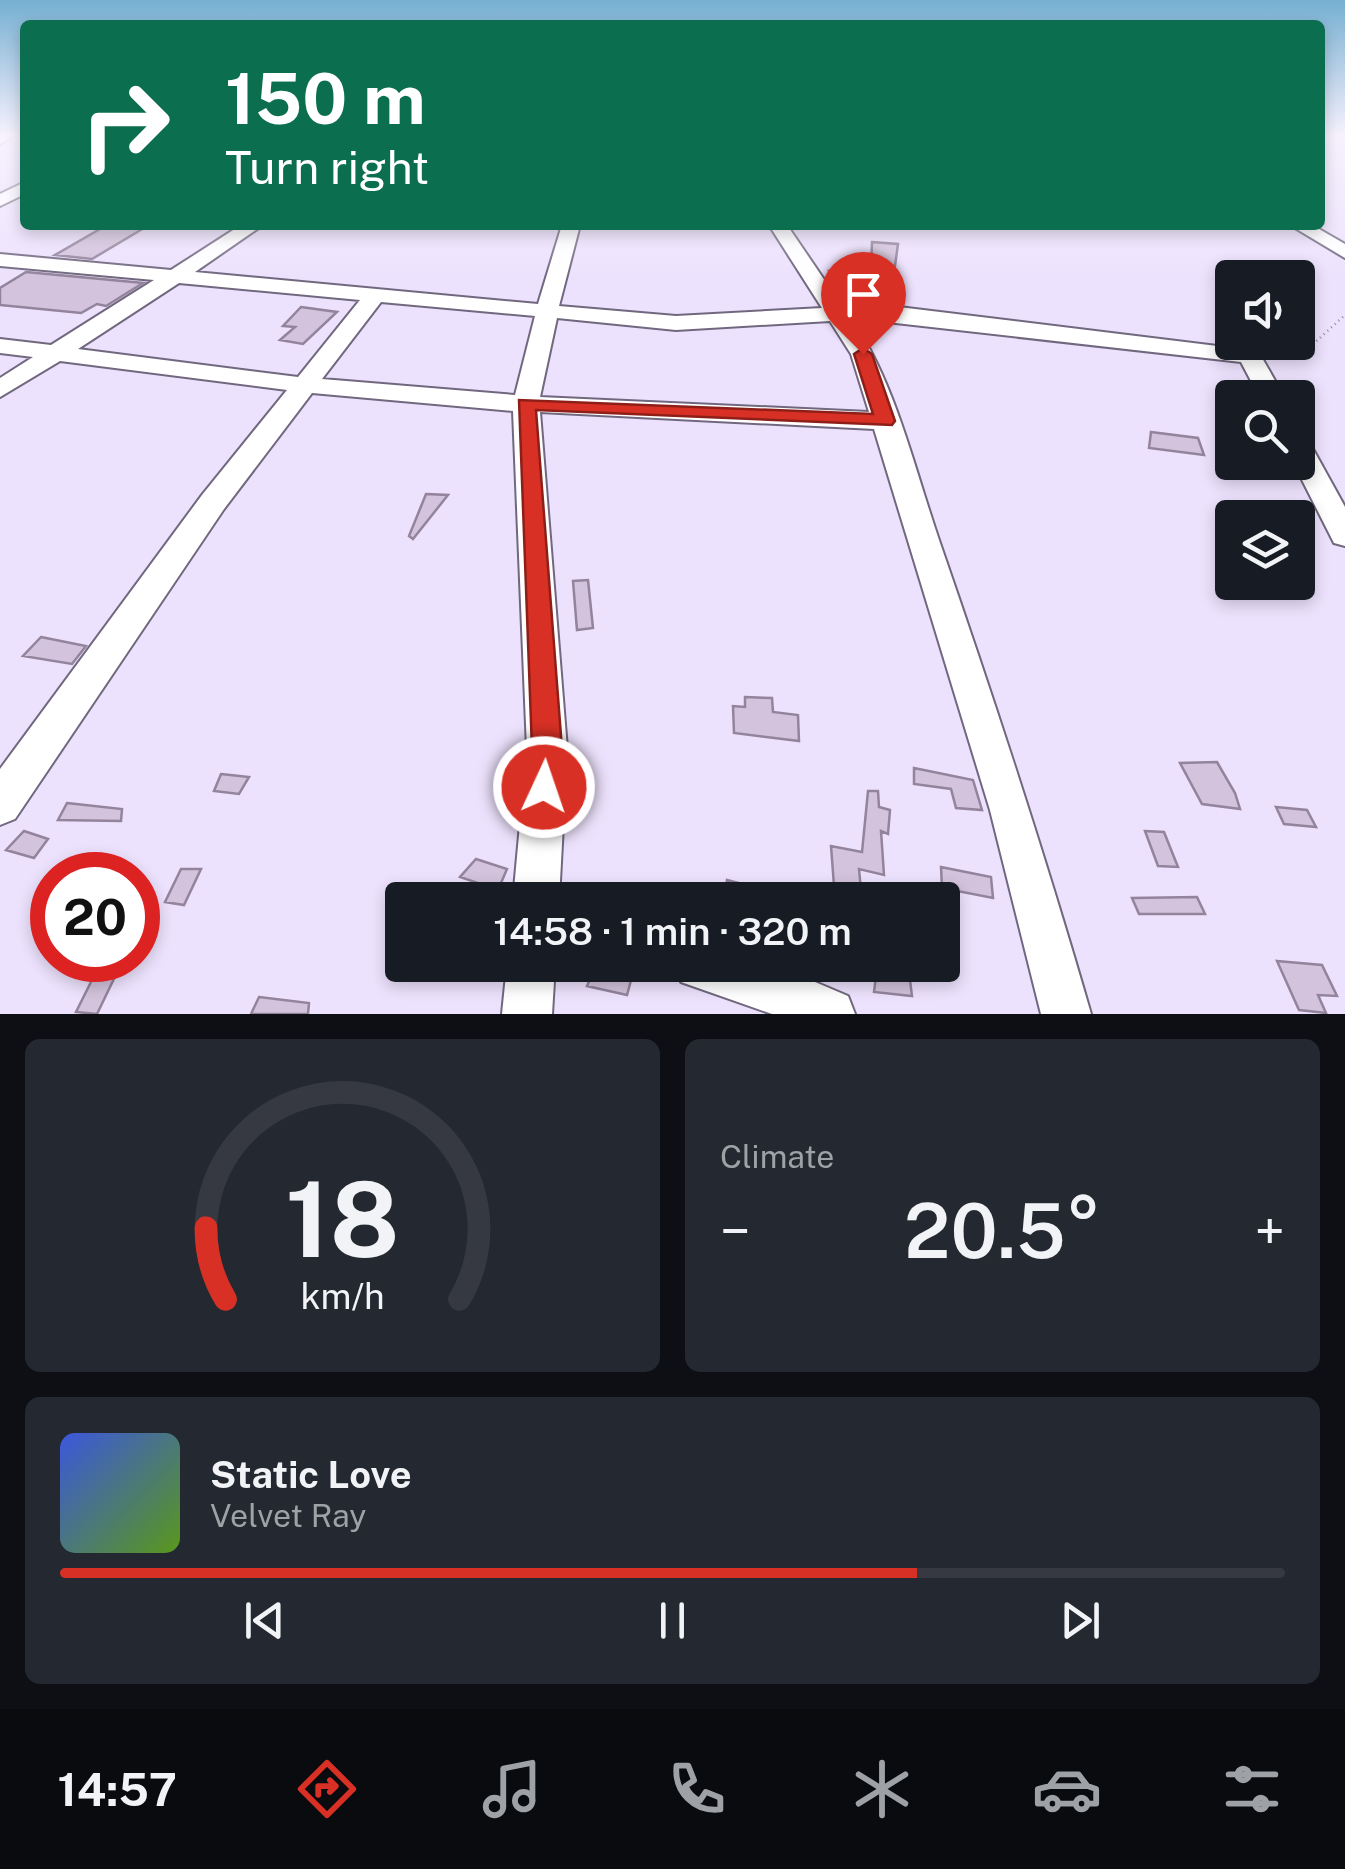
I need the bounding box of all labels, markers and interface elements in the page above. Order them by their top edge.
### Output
text: 150 m [225,57,426,140]
icon: right [60,60,190,190]
text: Turn right [225,141,429,194]
pin [821,252,906,355]
map controls [1215,260,1315,600]
button: sound [1215,260,1315,360]
icon: arrive [836,267,891,322]
button: search [1215,380,1315,480]
button: layers [1215,500,1315,600]
position arrow [492,735,596,839]
speed limit sign: 20 [30,852,160,982]
text: 14:58 · 1 min · 320 m [493,909,852,954]
text: Climate [720,1138,834,1175]
text: 18 [285,1158,400,1280]
text: 20.5° [904,1187,1101,1275]
text: − [720,1199,751,1263]
text: + [1255,1199,1285,1263]
text: km/h [300,1275,385,1317]
text: Static Love [210,1452,412,1497]
text: Velvet Ray [210,1497,366,1534]
icon: previous [237,1593,292,1648]
icon: pause [645,1593,700,1648]
icon: next [1053,1593,1108,1648]
icon: directions [292,1754,362,1824]
icon: music [477,1754,547,1824]
icon: phone [662,1754,732,1824]
icon: climate [847,1754,917,1824]
icon: car [1032,1754,1102,1824]
icon: filters [1217,1754,1287,1824]
text: 14:57 [58,1763,177,1816]

